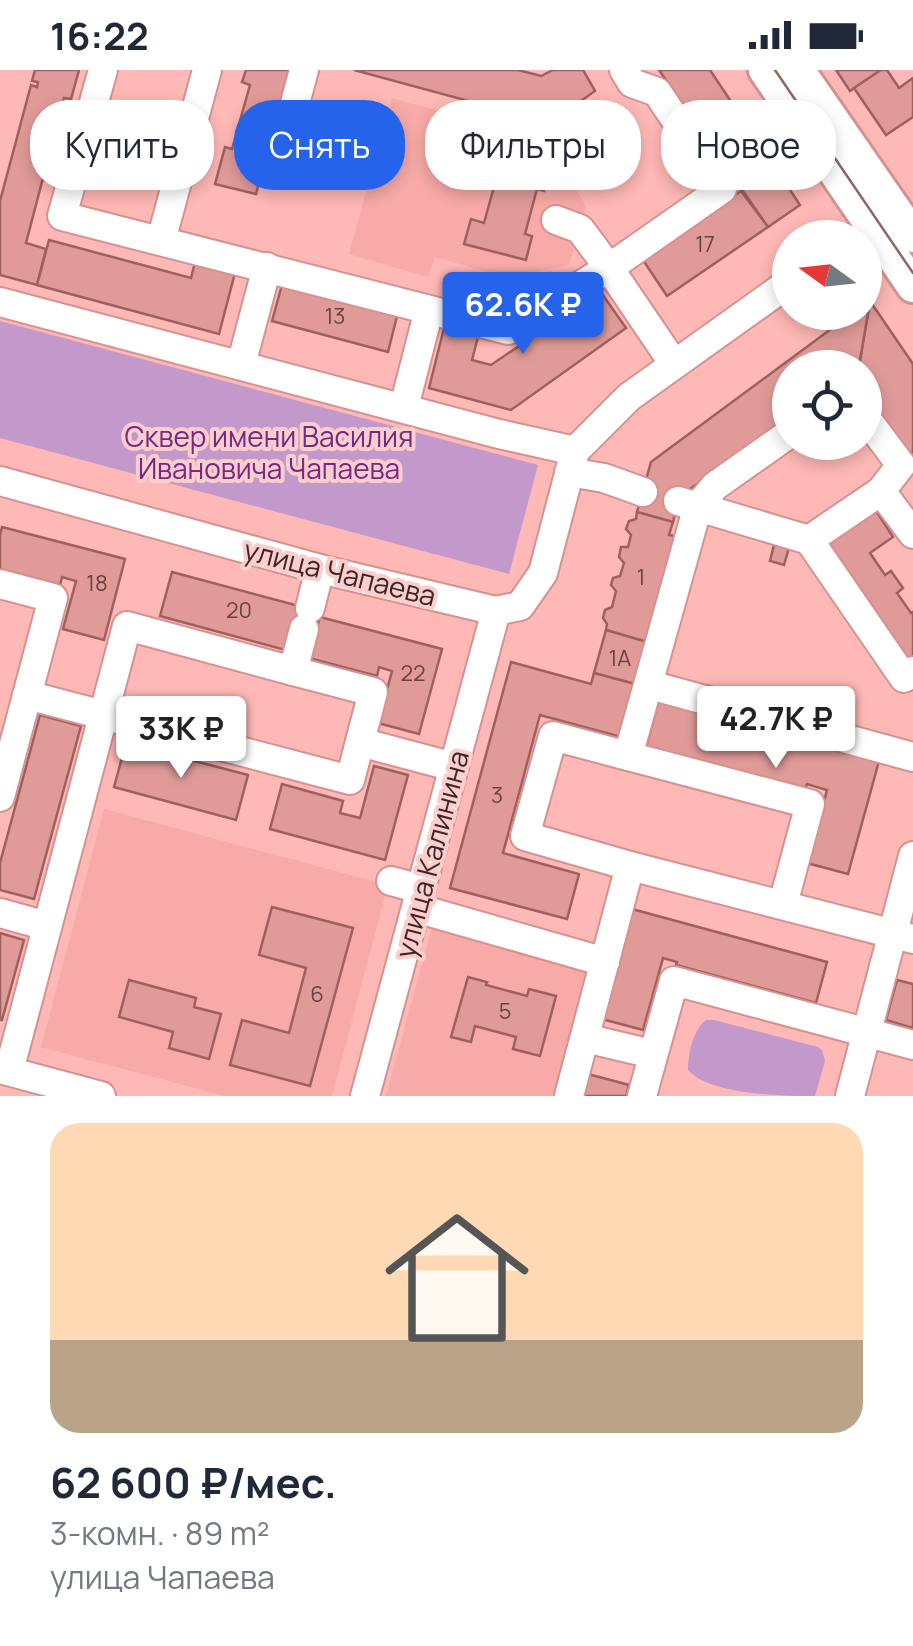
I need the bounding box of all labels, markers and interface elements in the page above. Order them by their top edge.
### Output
text: 16:22 [50,9,149,61]
chip: Купить [30,100,214,190]
chip: Снять [234,100,405,190]
chip: Фильтры [425,100,641,190]
chip: Новое [661,100,836,190]
north arrow [772,220,882,330]
map controls [772,220,882,460]
house number: 17 [695,229,715,259]
pin: 62.6K ₽ [431,272,615,357]
text: 62.6K ₽ [465,282,581,326]
house number: 13 [325,301,345,331]
button: locate [772,350,882,460]
park label: Сквер имени Василия Ивановича Чапаева [125,417,413,487]
street label: улица Чапаева [240,530,440,614]
house number: 1 [637,562,645,592]
house number: 18 [86,568,108,598]
house number: 20 [226,595,252,625]
house number: 1А [609,643,631,673]
house number: 22 [400,658,426,688]
pin: 42.7K ₽ [684,686,868,771]
pin: 33K ₽ [111,696,251,781]
text: 42.7K ₽ [719,696,833,740]
text: 33K ₽ [138,706,224,750]
street label: улица Калинина [385,746,477,962]
house number: 3 [491,780,503,810]
house number: 6 [310,979,324,1009]
house number: 5 [499,996,511,1026]
icon: home [367,1188,547,1368]
text: 62 600 ₽/мес. [50,1453,337,1511]
text: 3-комн. · 89 m² [50,1511,270,1555]
text: улица Чапаева [50,1555,275,1599]

